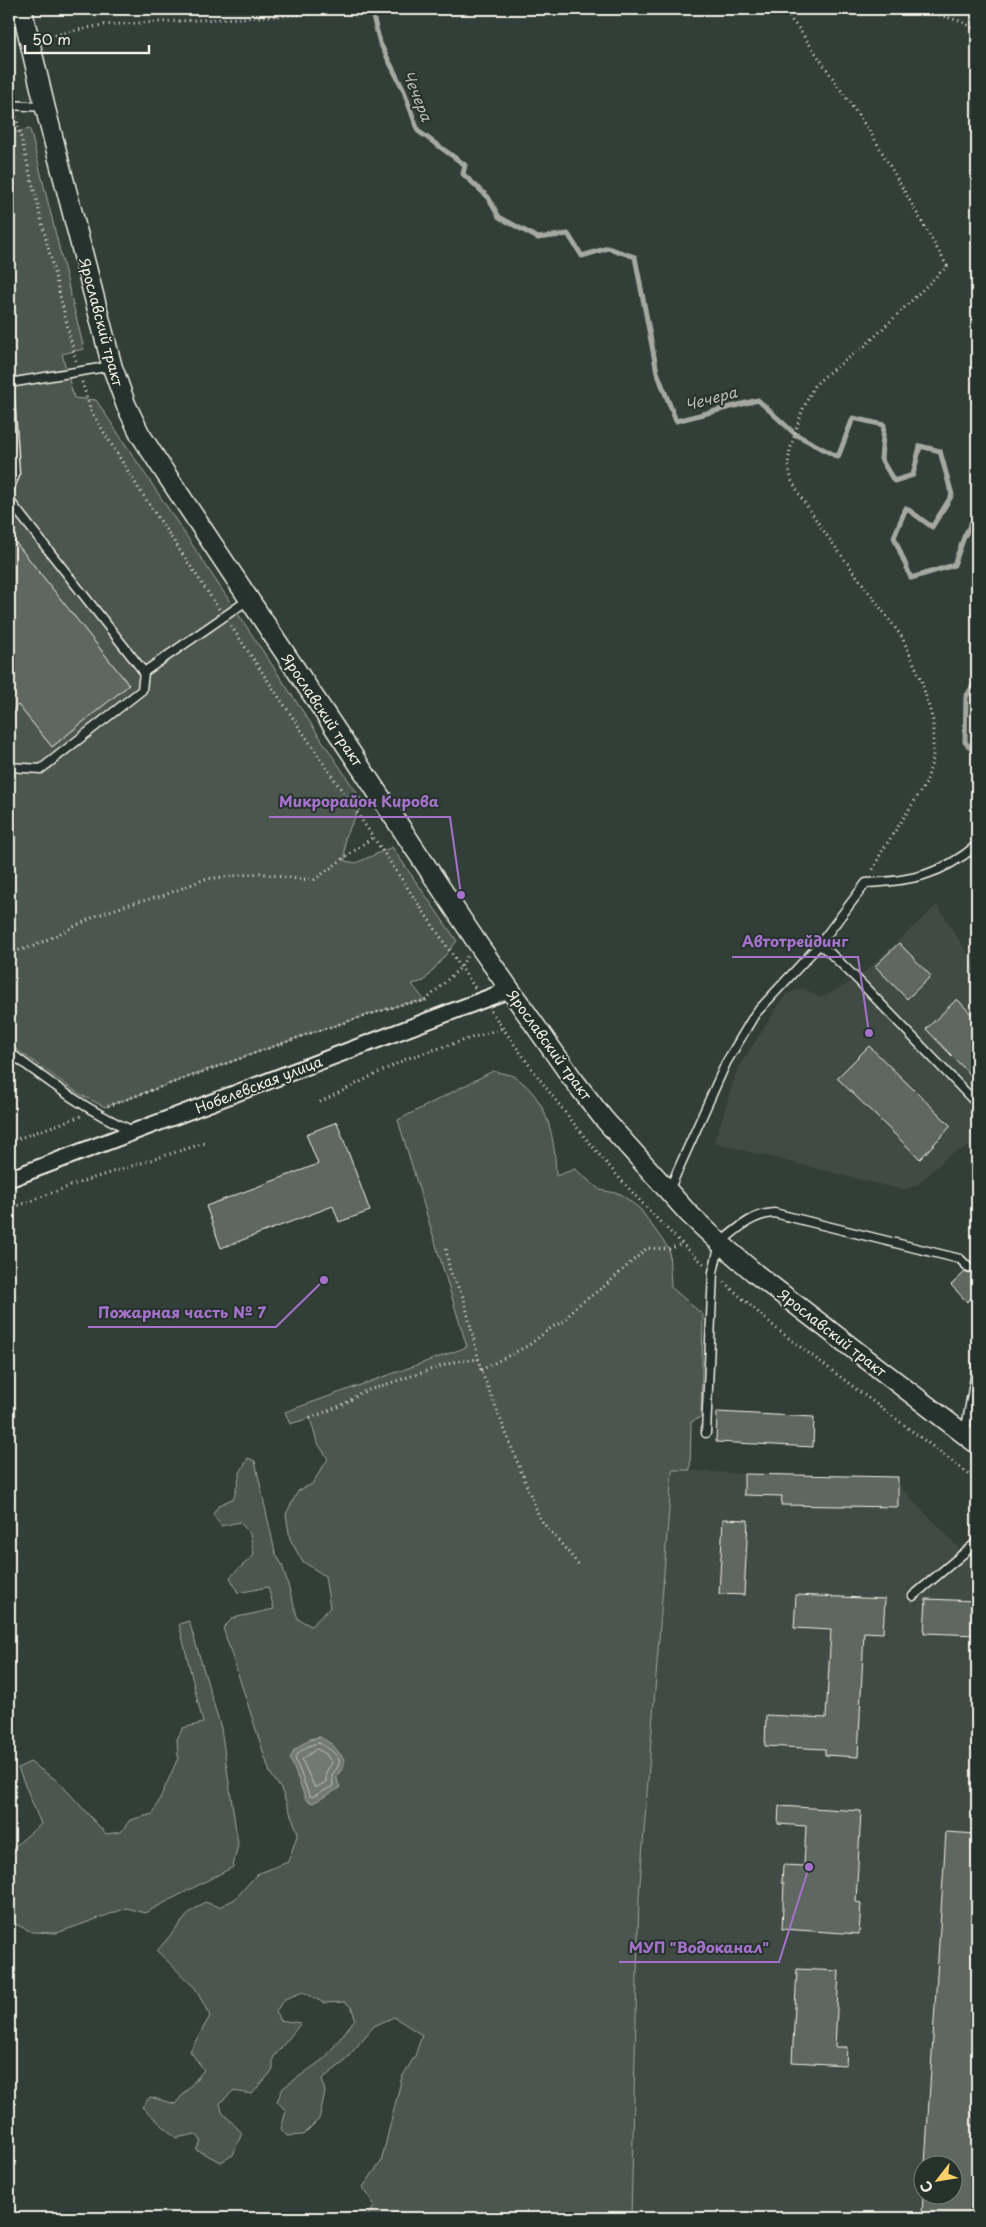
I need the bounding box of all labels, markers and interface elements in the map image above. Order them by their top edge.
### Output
scale bar [25,22,149,54]
text: 50 m [32,27,71,50]
water label: Чечера [398,67,439,125]
street label: Ярославский тракт [74,254,129,389]
water label: Чечера [682,379,740,416]
street label: Ярославский тракт [276,648,368,771]
callout: Микрорайон Кирова [269,787,450,817]
text: Микрорайон Кирова [279,789,439,812]
callout: Автотрейдинг [732,927,858,957]
text: Автотрейдинг [742,929,849,952]
street label: Ярославский тракт [501,984,597,1105]
street label: Нобелевская улица [192,1051,326,1118]
street label: Ярославский тракт [773,1283,891,1382]
callout: Пожарная часть № 7 [88,1297,276,1327]
text: Пожарная часть № 7 [98,1300,266,1323]
callout: МУП "Водоканал" [619,1932,779,1962]
text: МУП "Водоканал" [629,1935,769,1958]
north arrow [914,2154,964,2204]
text: С [915,2177,938,2197]

